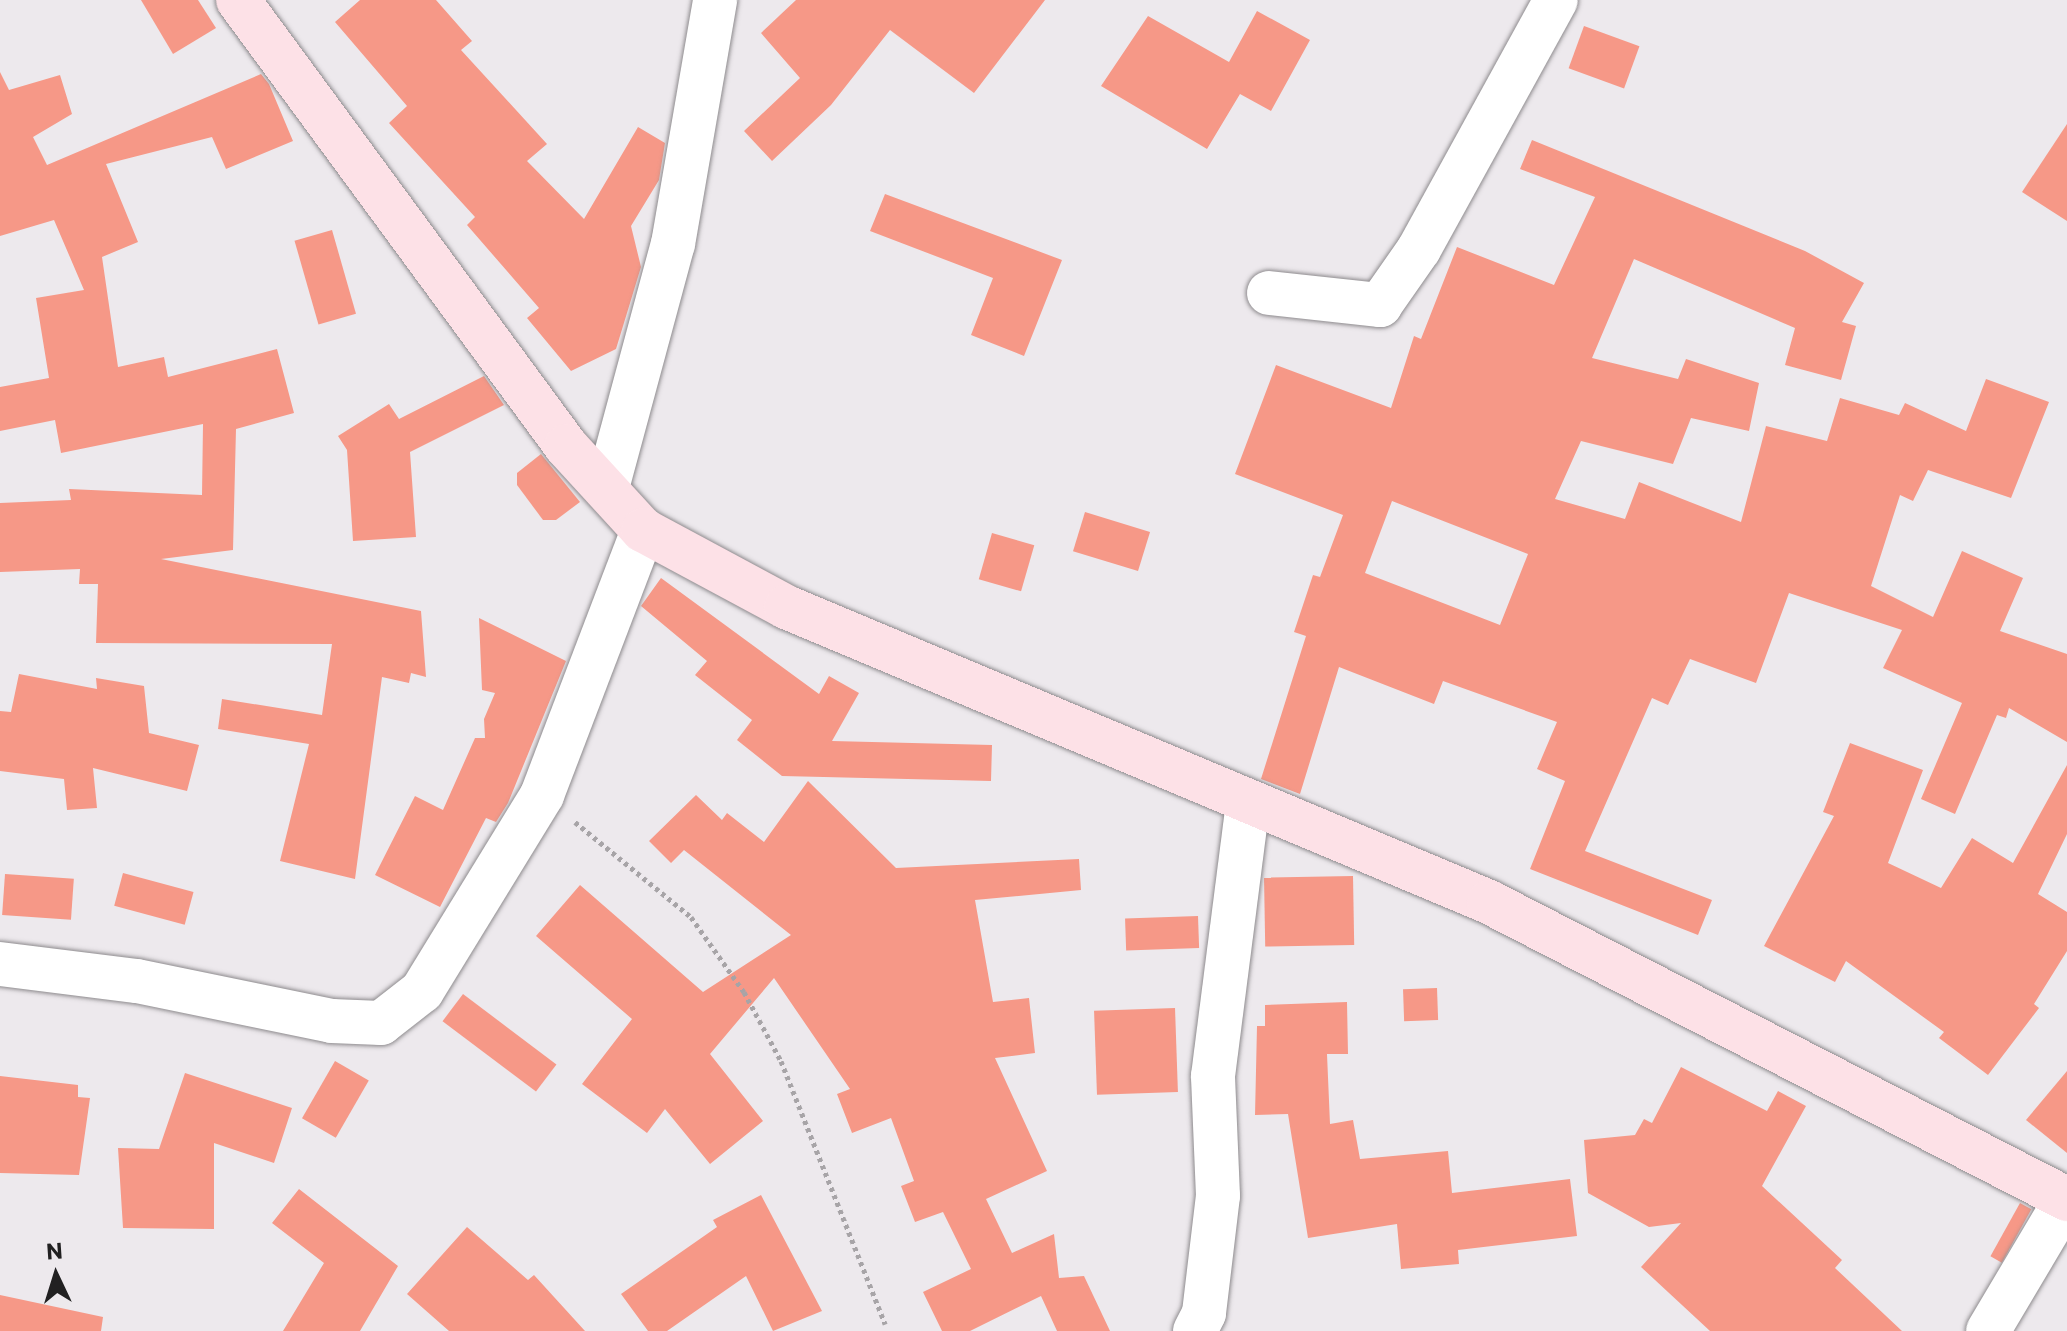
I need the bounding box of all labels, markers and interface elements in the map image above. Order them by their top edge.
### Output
north arrow [16,1235,96,1315]
text: N [45,1237,63,1265]

